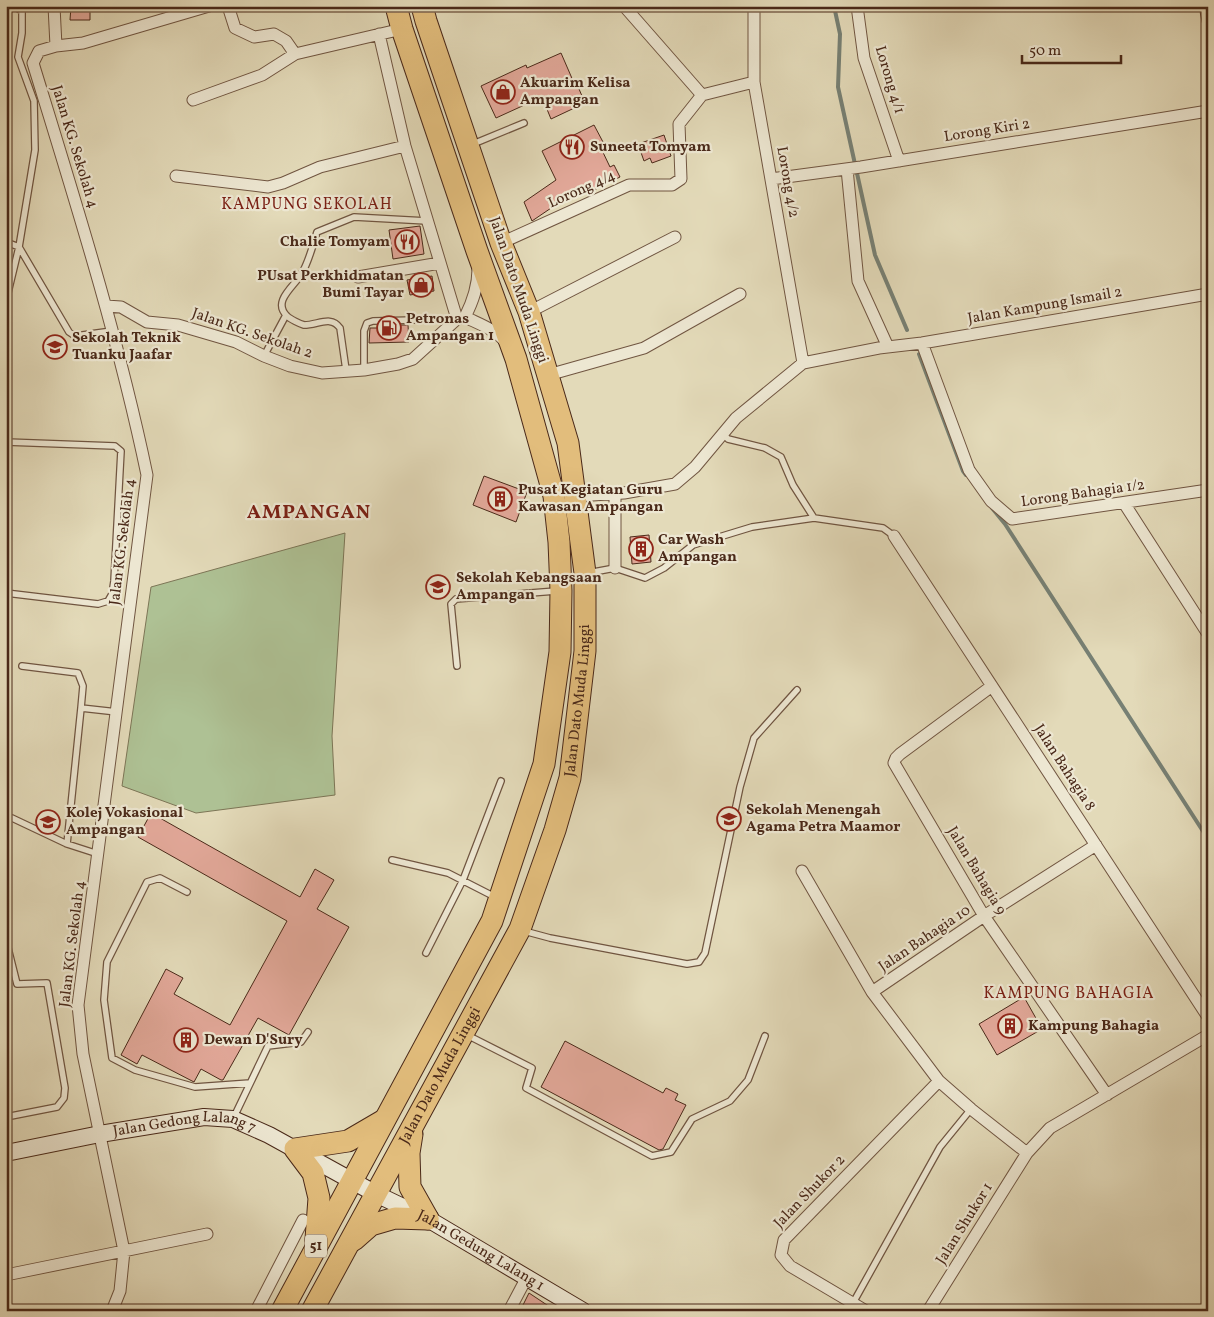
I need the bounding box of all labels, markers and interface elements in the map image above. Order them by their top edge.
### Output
scale bar [1022,32,1120,64]
text: 50 m [1029,41,1061,62]
street label: Lorong 4/1 [869,43,909,117]
place label: Akuarim Kelisa Ampangan [520,73,631,111]
shop icon: Akuarim Kelisa Ampangan [490,79,516,105]
street label: Jalan KG. Sekolah 4 [45,83,103,211]
street label: Lorong Kiri 2 [942,114,1032,148]
restaurant icon: Suneeta Tomyam [559,134,585,160]
place label: Suneeta Tomyam [590,137,711,158]
street label: Lorong 4/2 [770,145,804,219]
street label: Lorong 4/4 [545,166,619,214]
district label: KAMPUNG SEKOLAH [221,194,393,216]
street label: Jalan Dato Muda Linggi [483,214,553,366]
restaurant icon: Chalie Tomyam [394,229,420,255]
place label: Chalie Tomyam [280,232,390,253]
place label: PUsat Perkhidmatan Bumi Tayar [257,266,404,304]
shop icon: PUsat Perkhidmatan Bumi Tayar [408,272,434,298]
street label: Jalan Kampung Ismail 2 [966,282,1124,330]
street label: Jalan KG. Sekolah 2 [189,303,315,365]
place label: Petronas Ampangan 1 [406,309,494,347]
fuel station icon: Petronas Ampangan 1 [376,315,402,341]
place label: Sekolah Teknik Tuanku Jaafar [72,328,181,366]
school or university icon: Sekolah Teknik Tuanku Jaafar [42,334,68,360]
street label: Lorong Bahagia 1/2 [1020,475,1146,513]
street label: Jalan KG. Sekolah 4 [105,477,141,607]
place label: Pusat Kegiatan Guru Kawasan Ampangan [518,480,663,518]
building icon: Pusat Kegiatan Guru Kawasan Ampangan [487,486,513,512]
district label: AMPANGAN [247,499,371,527]
place label: Car Wash Ampangan [658,530,737,568]
building icon: Car Wash Ampangan [628,536,654,562]
place label: Sekolah Kebangsaan Ampangan [456,568,602,606]
school or university icon: Sekolah Kebangsaan Ampangan [425,574,451,600]
street label: Jalan Dato Muda Linggi [560,624,596,778]
street label: Jalan Bahagia 8 [1028,720,1100,816]
place label: Sekolah Menengah Agama Petra Maamor [746,800,900,838]
place label: Kolej Vokasional Ampangan [66,803,183,841]
school or university icon: Sekolah Menengah Agama Petra Maamor [716,806,742,832]
school or university icon: Kolej Vokasional Ampangan [35,809,61,835]
street label: Jalan Bahagia 9 [941,823,1011,919]
street label: Jalan KG. Sekolah 4 [55,879,91,1009]
street label: Jalan Bahagia 10 [875,900,975,978]
district label: KAMPUNG BAHAGIA [983,983,1155,1005]
street label: Jalan Dato Muda Linggi [394,1003,486,1148]
building icon: Kampung Bahagia [997,1013,1023,1039]
place label: Kampung Bahagia [1028,1016,1159,1037]
building icon: Dewan D'Sury [173,1027,199,1053]
place label: Dewan D'Sury [204,1030,303,1051]
street label: Jalan Gedong Lalang 7 [112,1106,260,1142]
street label: Jalan Shukor 2 [769,1150,851,1234]
street label: Jalan Shukor 1 [931,1179,999,1269]
street label: Jalan Gedung Lalang 1 [414,1205,548,1296]
road number: 51 [305,1234,327,1258]

